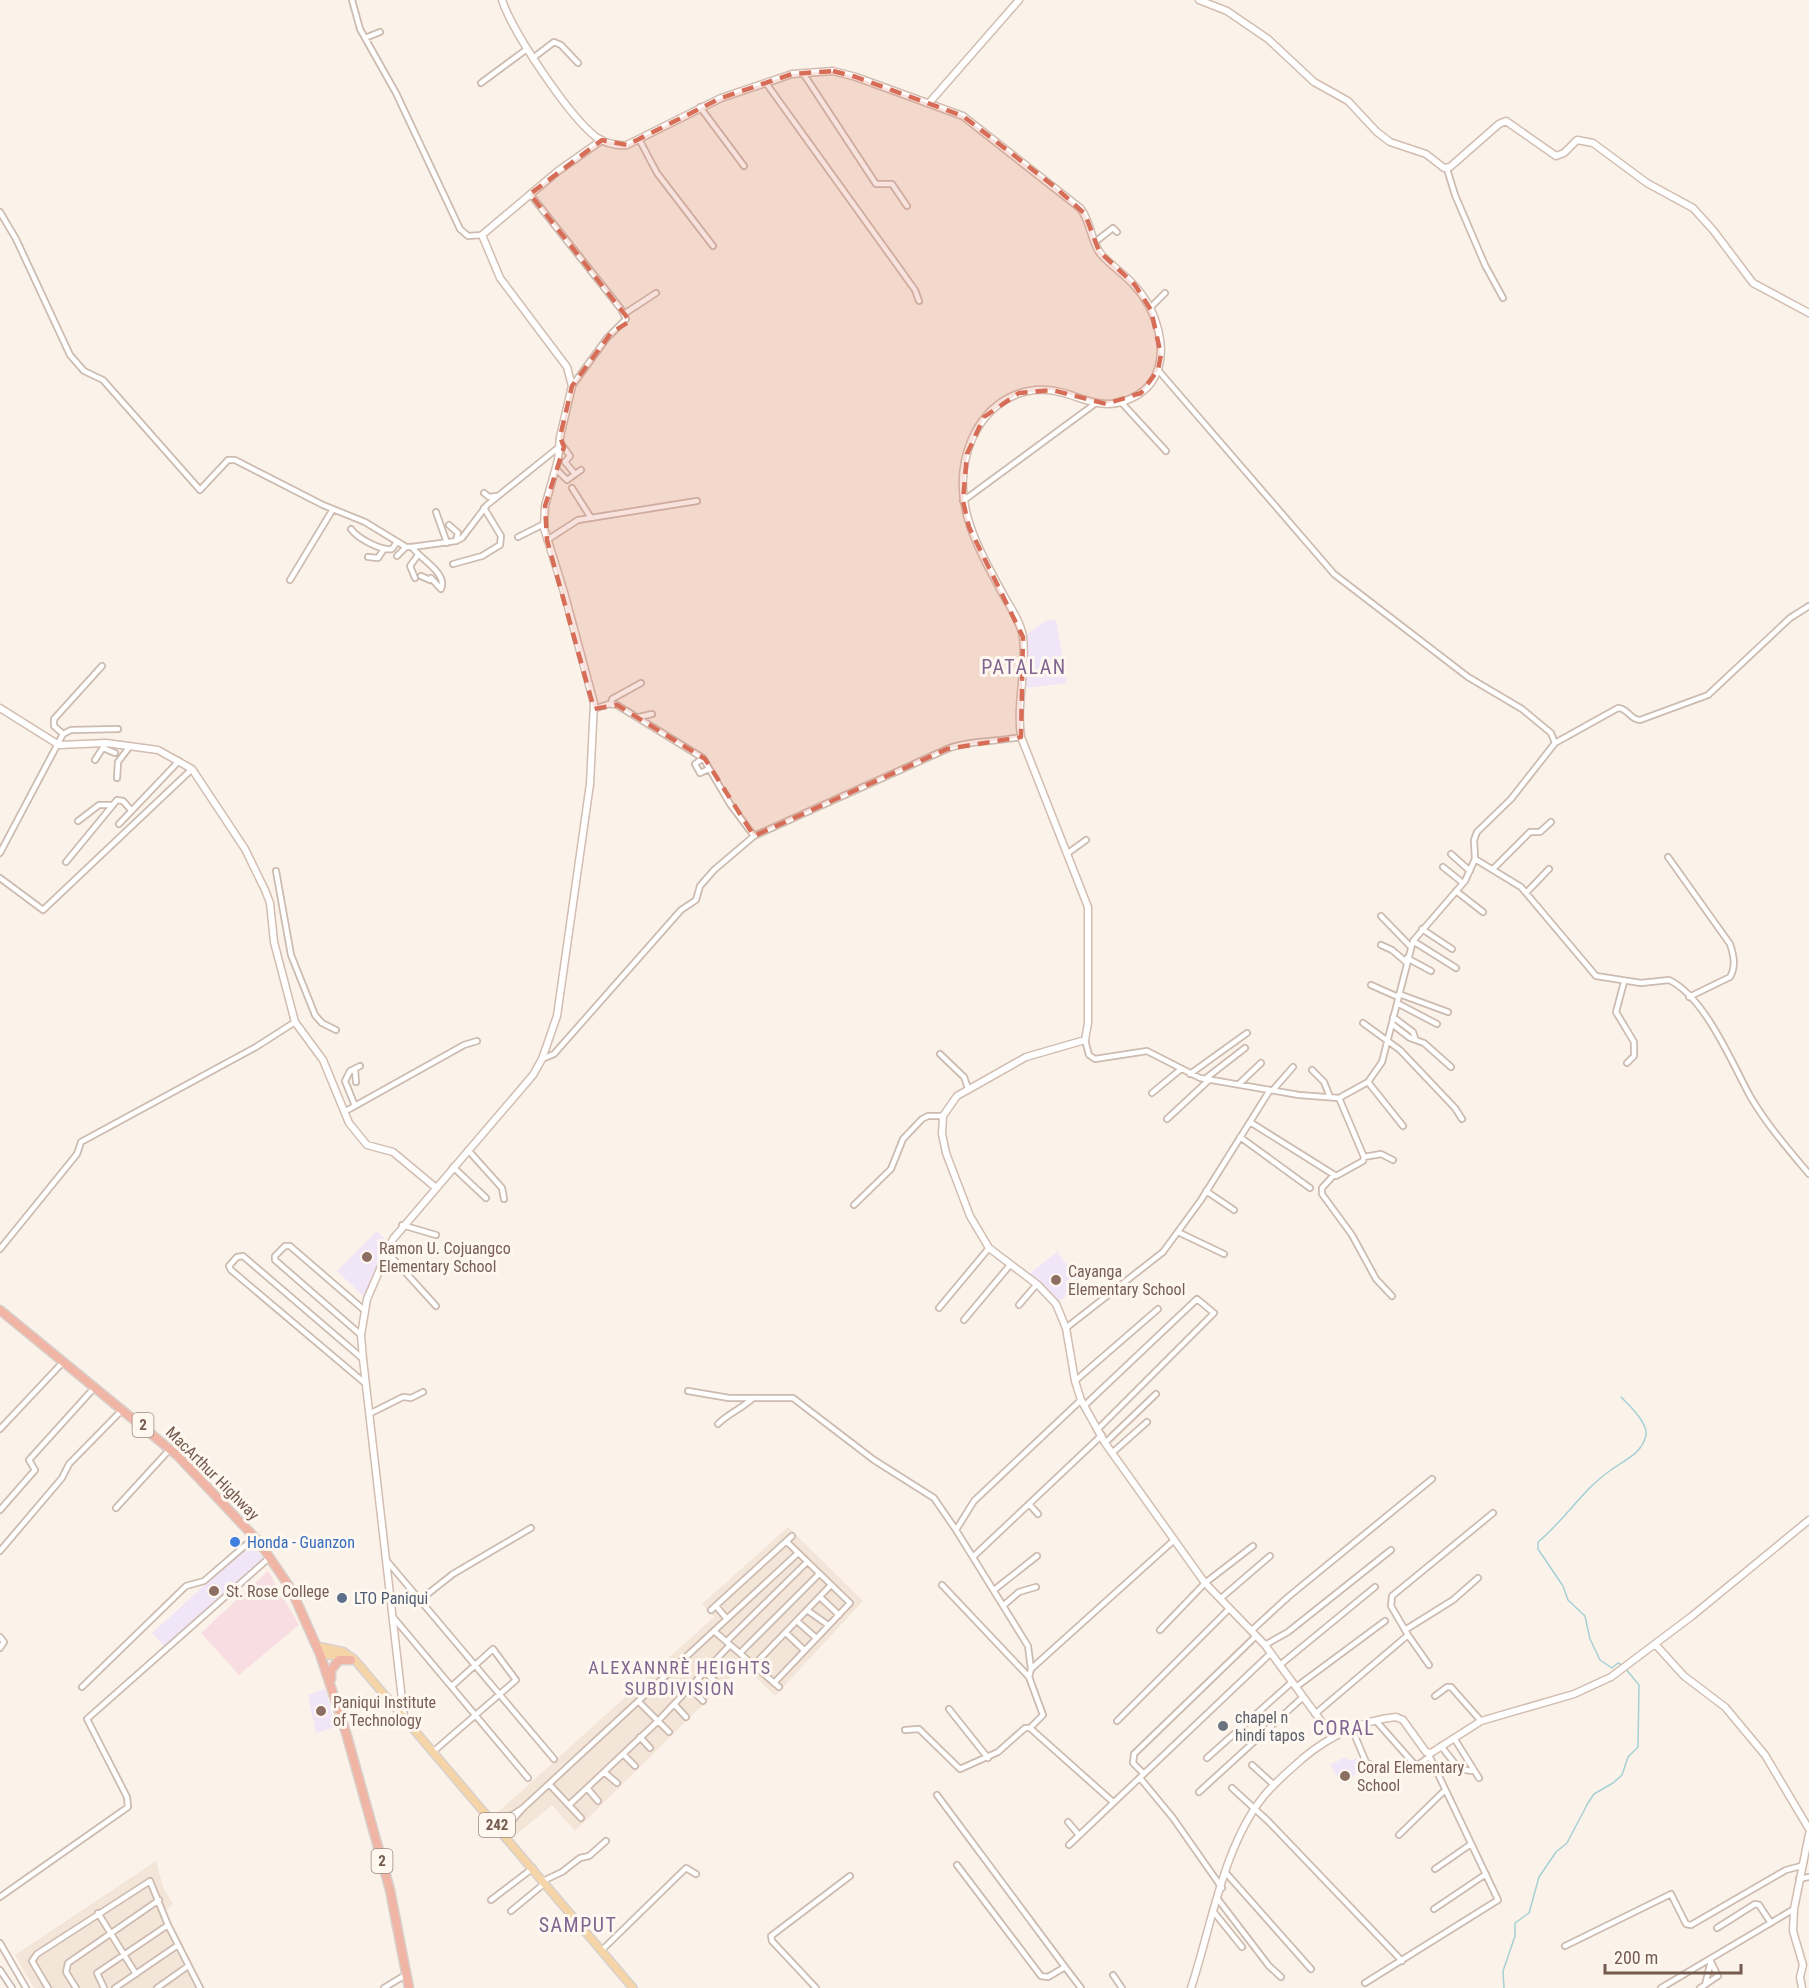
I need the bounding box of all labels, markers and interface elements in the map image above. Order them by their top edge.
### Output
district label: PATALAN [981,655,1067,679]
place label: Ramon U. Cojuangco Elementary School [379,1239,511,1276]
marker: Ramon U. Cojuangco Elementary School [360,1250,374,1264]
place label: Cayanga Elementary School [1068,1262,1185,1299]
marker: Cayanga Elementary School [1049,1273,1063,1287]
road number: 2 [132,1413,154,1437]
street label: MacArthur Highway [162,1423,264,1524]
place label: Honda - Guanzon [247,1533,355,1552]
marker: Honda - Guanzon [228,1535,242,1549]
place label: St. Rose College [226,1582,329,1601]
marker: St. Rose College [207,1584,221,1598]
place label: LTO Paniqui [354,1589,428,1608]
marker: LTO Paniqui [335,1591,349,1605]
district label: ALEXANNRÈ HEIGHTS SUBDIVISION [588,1657,772,1699]
place label: Paniqui Institute of Technology [333,1693,436,1730]
marker: Paniqui Institute of Technology [314,1704,328,1718]
place label: chapel n hindi tapos [1235,1708,1305,1745]
district label: CORAL [1313,1716,1375,1740]
marker: chapel n hindi tapos [1216,1719,1230,1733]
place label: Coral Elementary School [1357,1758,1465,1795]
marker: Coral Elementary School [1338,1769,1352,1783]
road number: 242 [479,1813,515,1837]
road number: 2 [372,1849,392,1873]
district label: SAMPUT [539,1913,617,1937]
scale bar [1605,1937,1742,1975]
text: 200 m [1614,1947,1658,1968]

